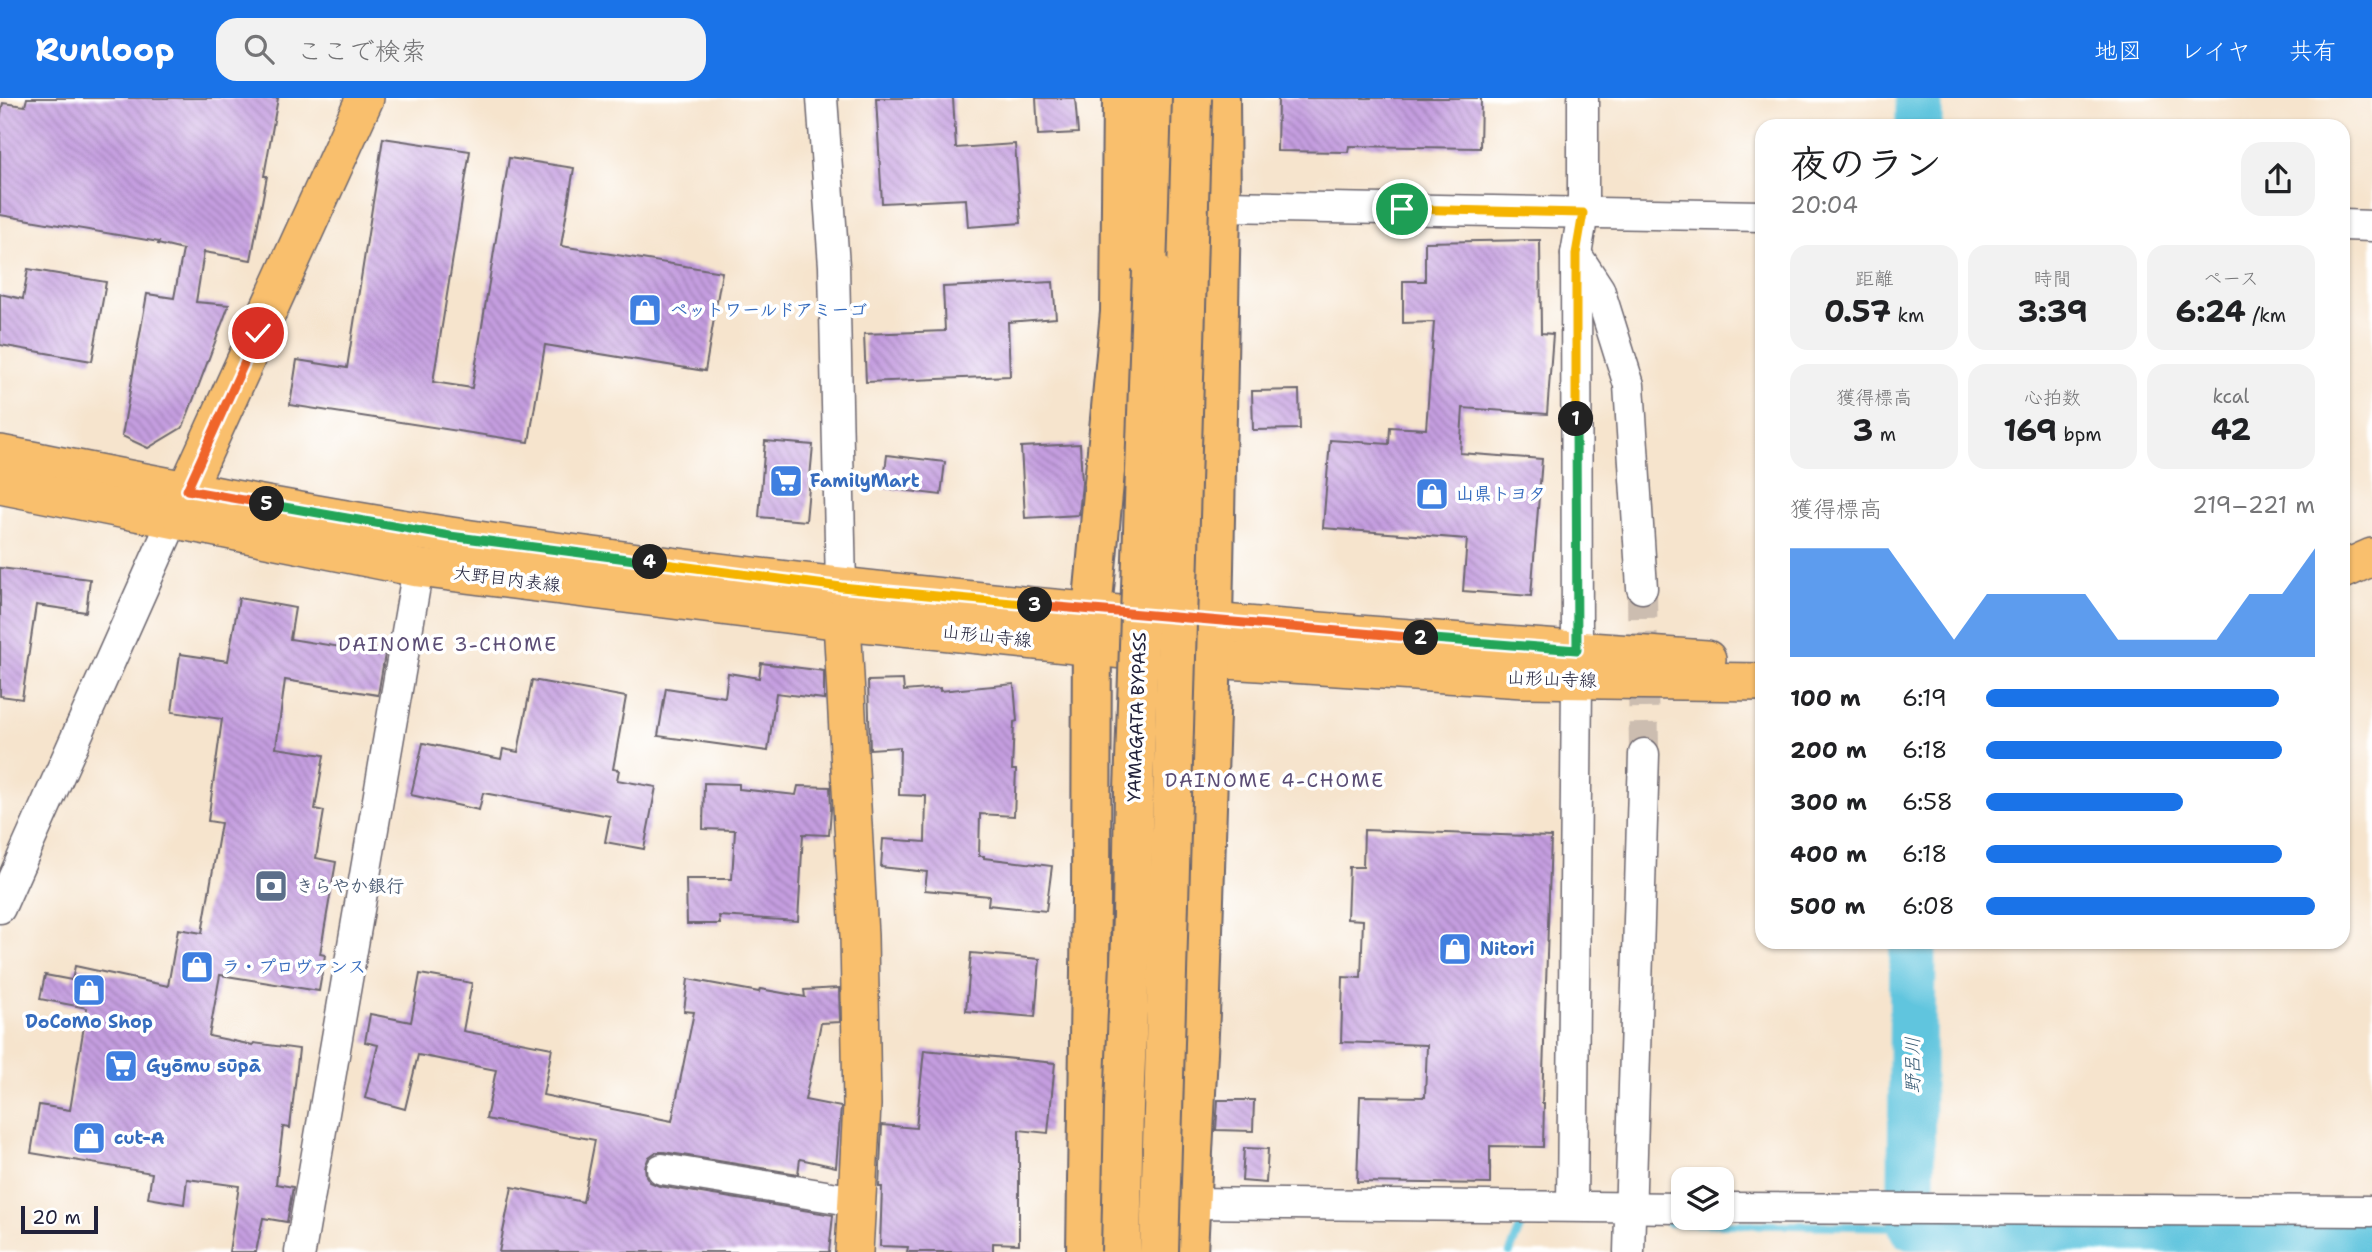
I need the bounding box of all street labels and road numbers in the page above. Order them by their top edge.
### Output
street label: 大野目内表線 [452,561,562,597]
street label: 山形山寺線 [941,619,1033,653]
street label: YAMAGATA BYPASS [1122,632,1152,802]
street label: 山形山寺線 [1507,665,1597,693]

